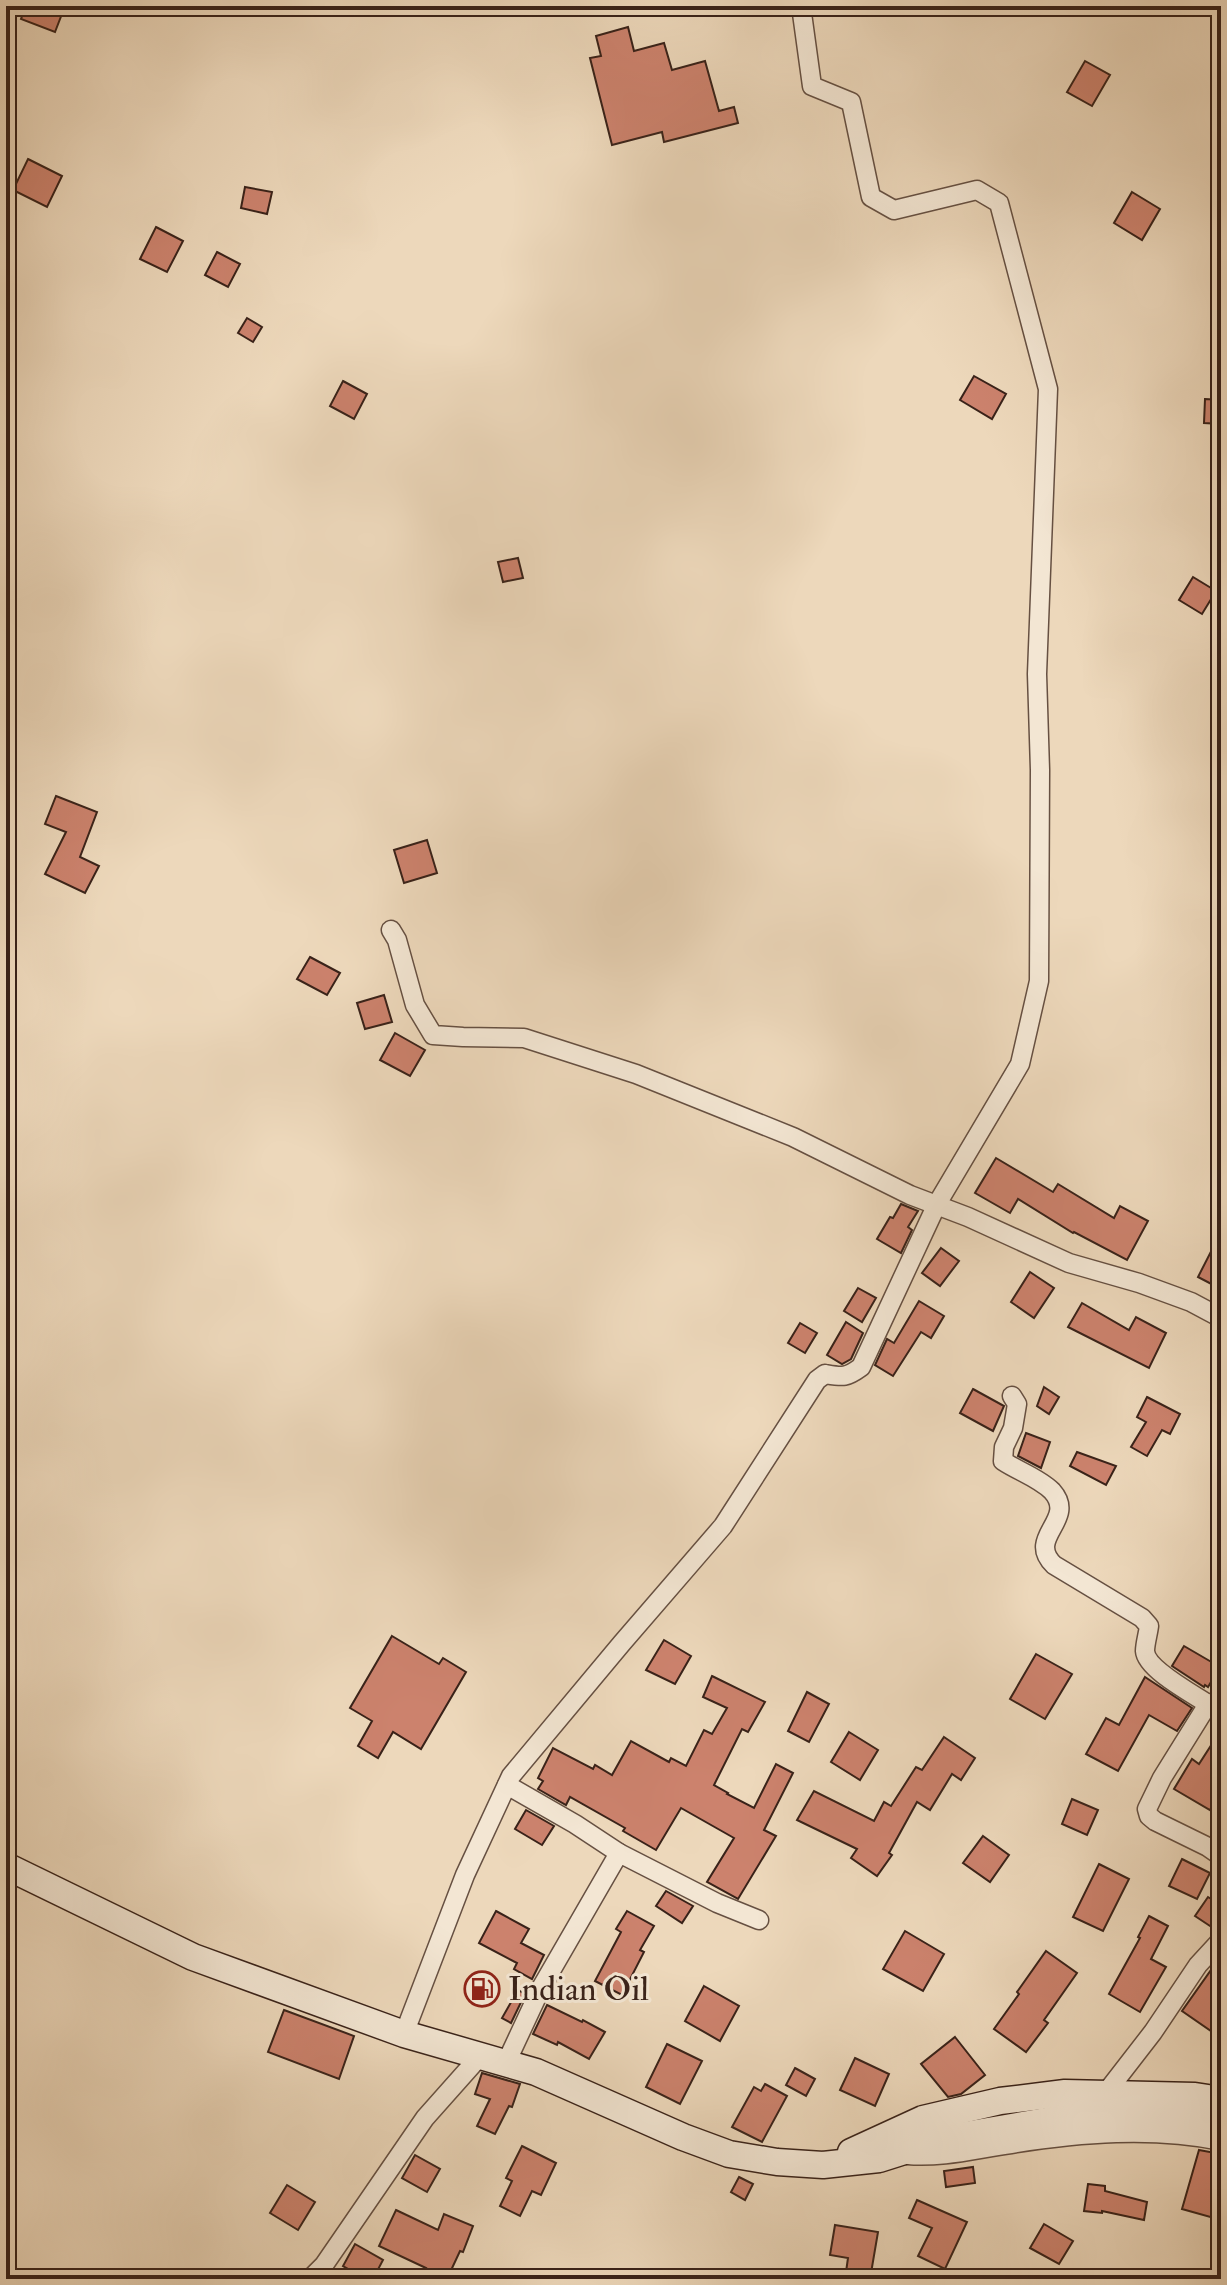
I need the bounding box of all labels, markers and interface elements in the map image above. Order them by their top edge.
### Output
place label: Indian Oil [508,1968,649,2011]
fuel station icon: Indian Oil [463,1970,501,2008]

